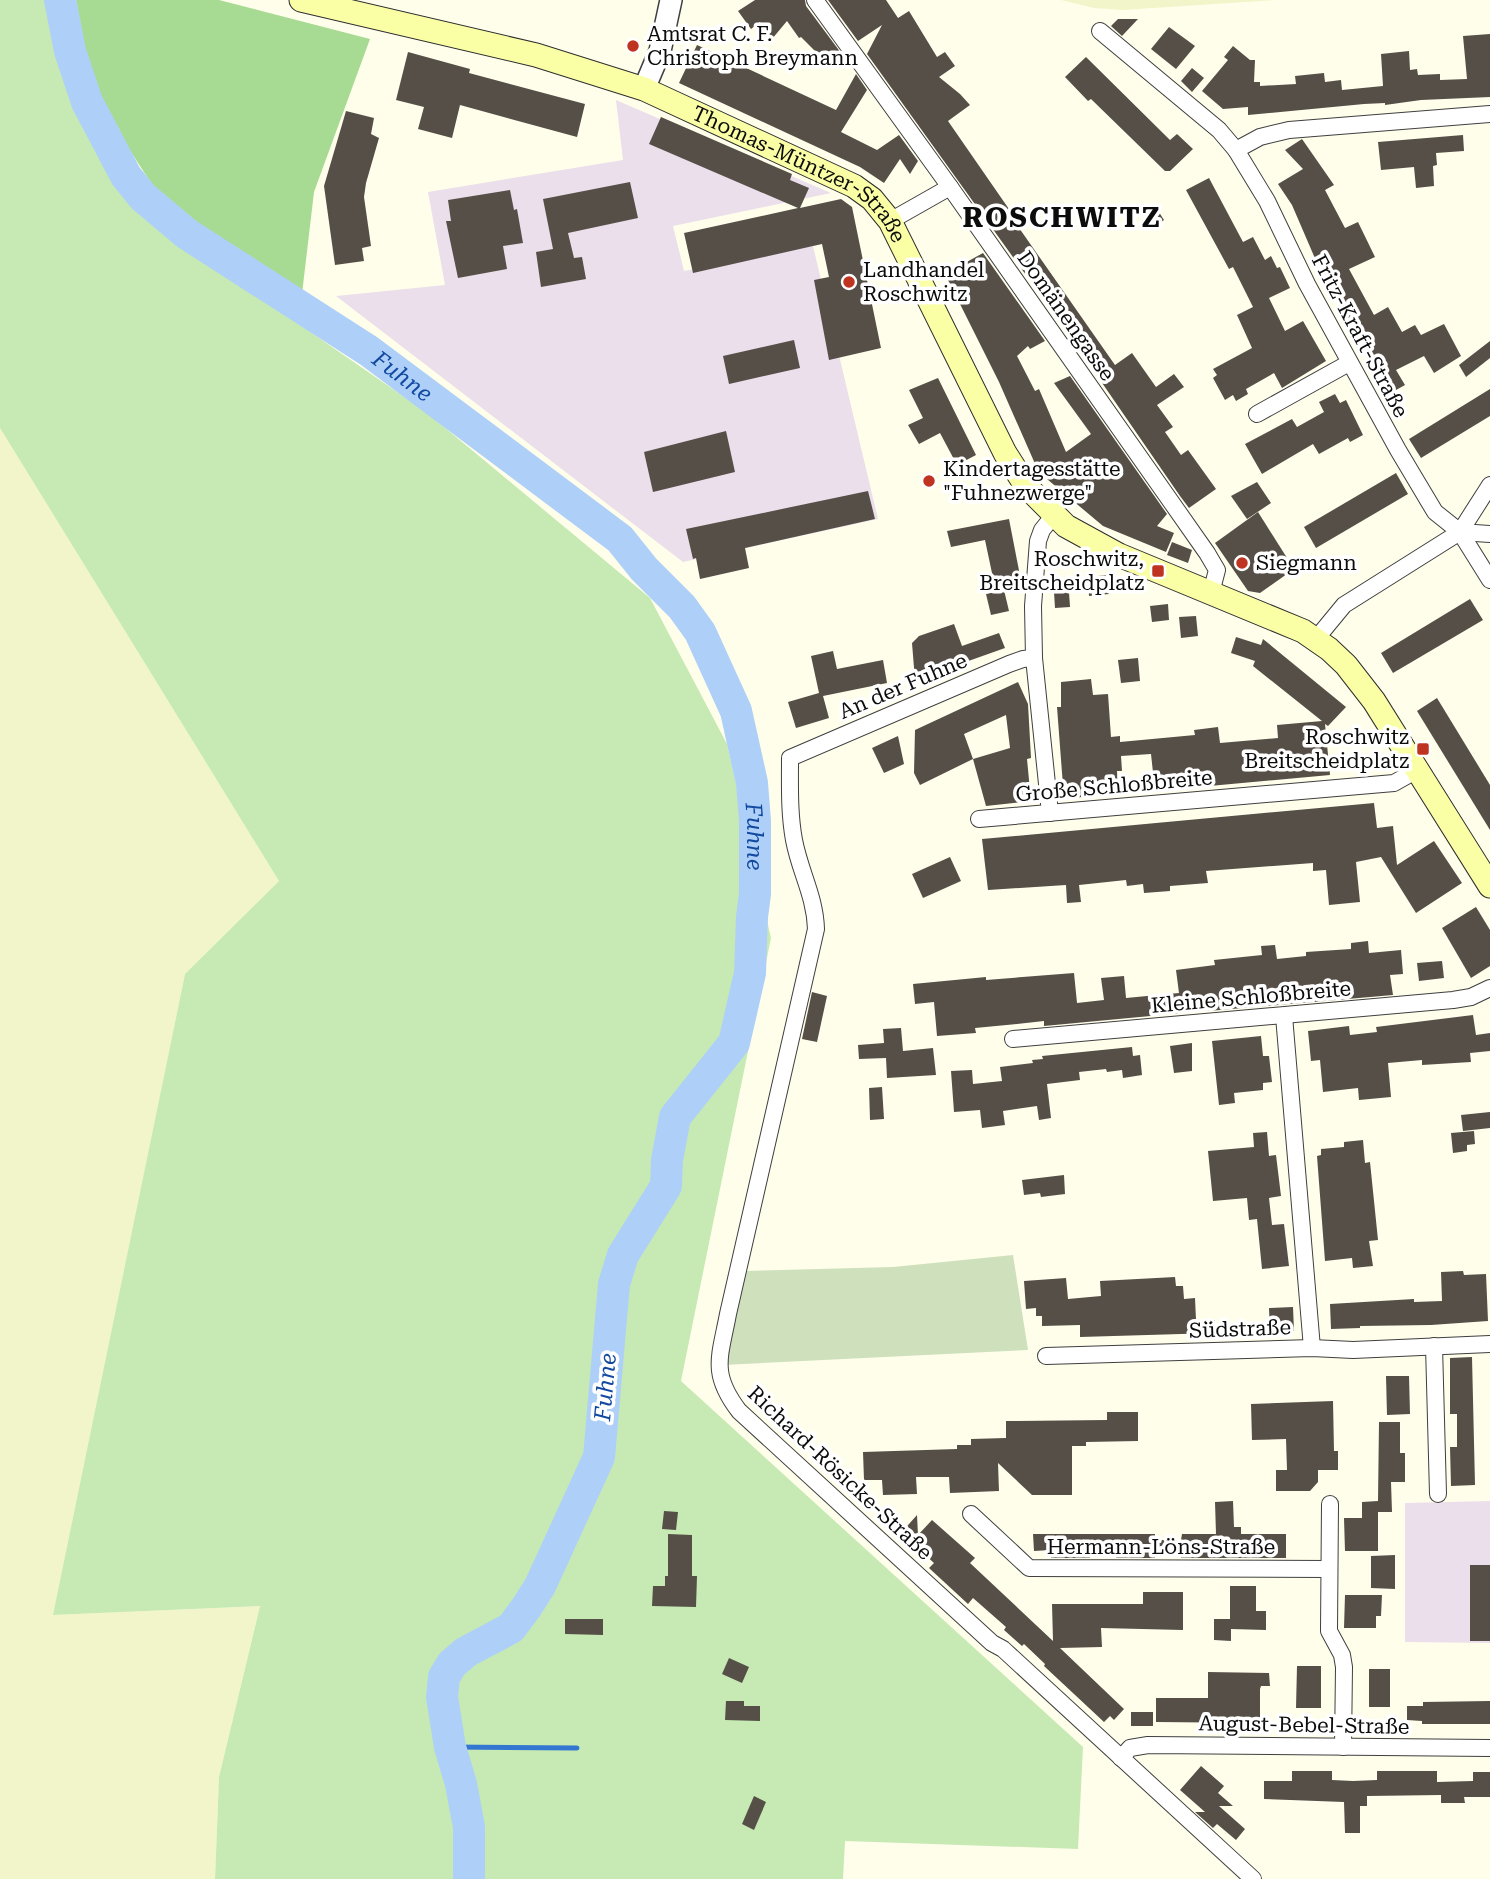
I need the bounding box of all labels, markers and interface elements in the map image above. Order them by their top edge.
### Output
place label: Amtsrat C. F. Christoph Breymann [647,22,858,70]
marker: Amtsrat C. F. Christoph Breymann [625,38,641,54]
street label: Thomas-Müntzer-Straße [688,101,911,246]
district label: ROSCHWITZ [962,201,1162,234]
street label: Domänengasse [1012,247,1120,385]
street label: Fritz-Kraft-Straße [1307,250,1413,422]
place label: Landhandel Roschwitz [863,258,985,306]
marker: Landhandel Roschwitz [841,274,857,290]
water label: Fuhne [366,345,437,408]
place label: Kindertagesstätte "Fuhnezwerge" [943,457,1120,505]
marker: Kindertagesstätte "Fuhnezwerge" [921,473,937,489]
place label: Roschwitz, Breitscheidplatz [979,547,1144,595]
place label: Siegmann [1256,551,1357,575]
marker: Siegmann [1234,555,1250,571]
marker: Roschwitz, Breitscheidplatz [1150,563,1166,579]
street label: An der Fuhne [835,648,971,724]
place label: Roschwitz Breitscheidplatz [1244,725,1409,773]
marker: Roschwitz Breitscheidplatz [1415,741,1431,757]
street label: Große Schloßbreite [1014,765,1214,807]
water label: Fuhne [740,801,768,870]
street label: Kleine Schloßbreite [1150,976,1352,1018]
street label: Südstraße [1189,1315,1291,1343]
water label: Fuhne [589,1352,622,1423]
street label: Richard-Rösicke-Straße [743,1381,937,1565]
street label: Hermann-Löns-Straße [1047,1535,1275,1559]
street label: August-Bebel-Straße [1198,1711,1410,1739]

